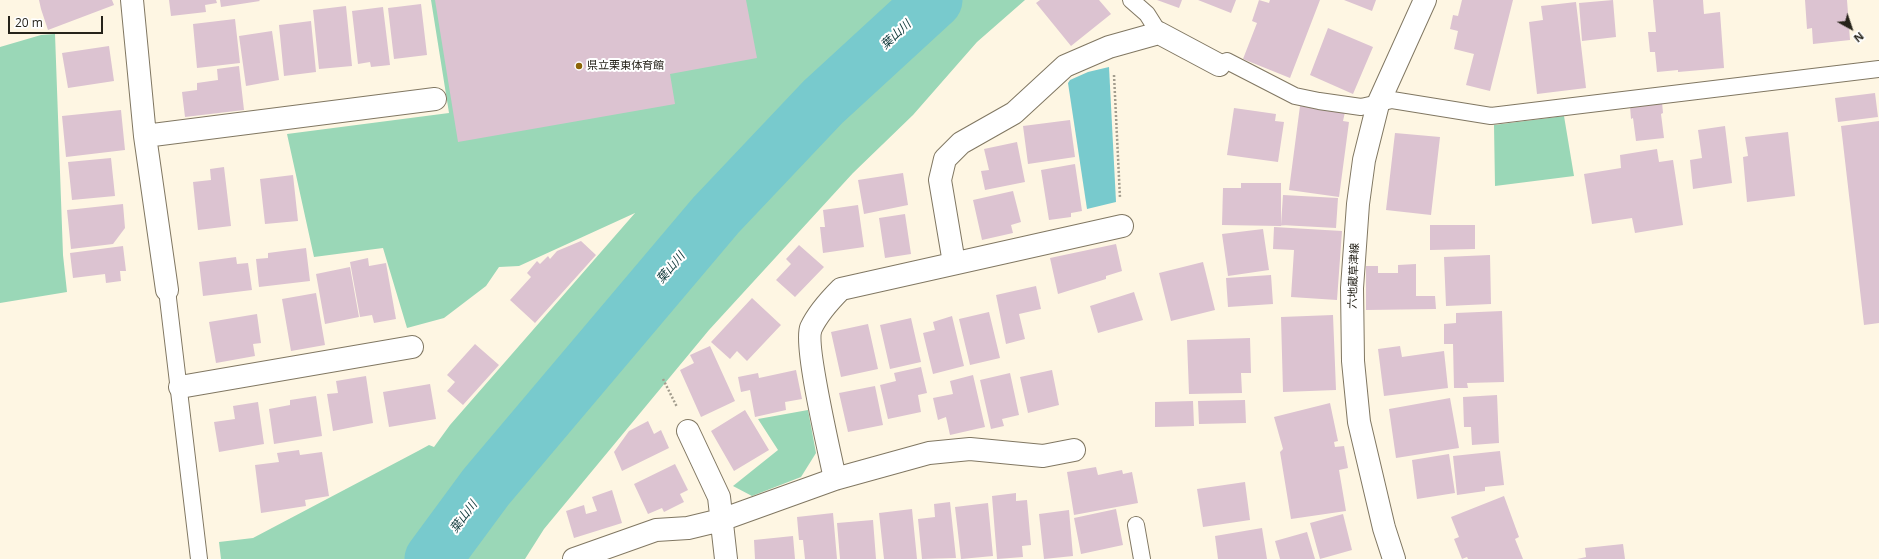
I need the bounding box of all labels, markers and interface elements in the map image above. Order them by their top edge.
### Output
scale bar [10,8,105,34]
north arrow [1831,8,1871,48]
text: 20 m [15,14,43,31]
water label: 葉山川 [878,17,914,53]
text: N [1851,29,1867,46]
place label: 県立栗東体育館 [587,59,664,73]
marker: 県立栗東体育館 [574,61,584,71]
street label: 六地蔵草津線 [1346,243,1362,309]
water label: 葉山川 [654,250,688,286]
water label: 葉山川 [447,498,481,536]

